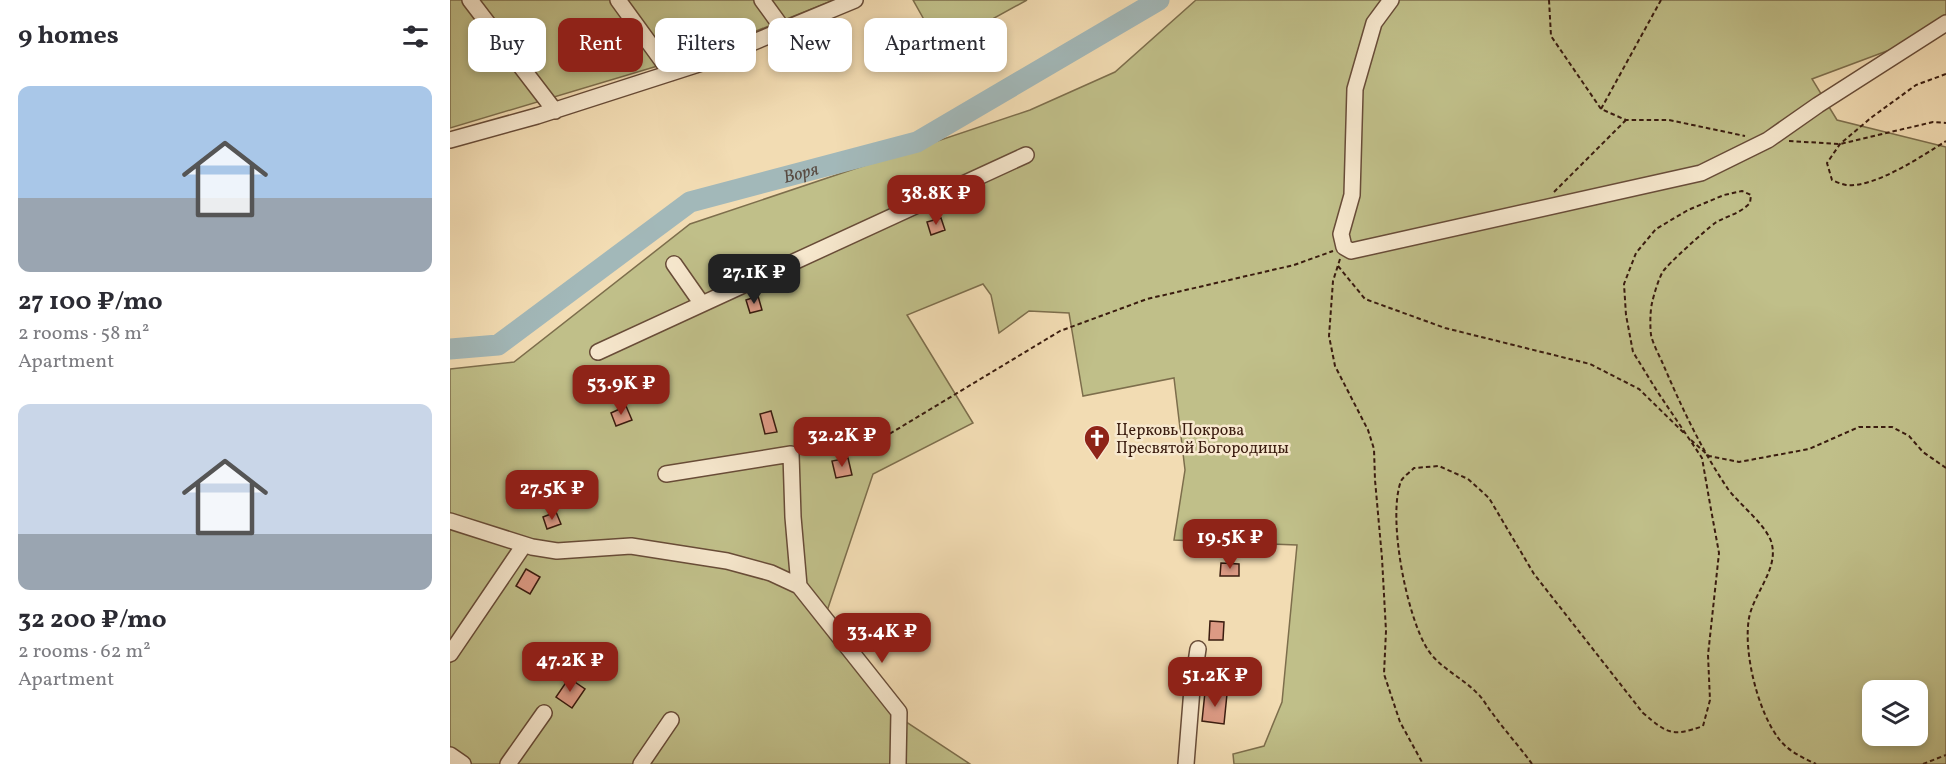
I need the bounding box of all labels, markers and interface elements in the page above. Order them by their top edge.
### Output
text: 9 homes [18,18,119,54]
chip: Buy [468,18,546,72]
chip: Rent [558,18,643,72]
chip: Filters [655,18,756,72]
chip: New [768,18,852,72]
chip: Apartment [864,18,1007,72]
icon: filters [399,20,432,53]
icon: home [171,125,279,233]
water label: Воря [781,158,821,191]
pin: 38.8K ₽ [881,175,991,226]
text: 38.8K ₽ [901,180,971,208]
pin: 27.1K ₽ [699,254,809,305]
text: 27.1K ₽ [722,259,786,287]
text: 27 100 ₽/mo [18,284,163,320]
text: 2 rooms · 58 m² [18,320,149,348]
text: Apartment [18,348,114,376]
pin: 53.9K ₽ [566,365,676,416]
text: 53.9K ₽ [587,370,655,398]
pin: 32.2K ₽ [787,417,897,468]
place label: Церковь Покрова Пресвятой Богородицы [1116,420,1289,460]
text: 32.2K ₽ [808,422,876,450]
church icon: Церковь Покрова Пресвятой Богородицы [1082,423,1112,461]
icon: home [171,443,279,551]
pin: 27.5K ₽ [497,470,607,521]
text: 27.5K ₽ [519,475,585,503]
pin: 19.5K ₽ [1175,519,1285,570]
text: 19.5K ₽ [1197,524,1263,552]
text: 32 200 ₽/mo [18,602,167,638]
pin: 33.4K ₽ [827,613,937,664]
text: 33.4K ₽ [847,618,917,646]
text: 2 rooms · 62 m² [18,638,151,666]
pin: 47.2K ₽ [515,642,625,693]
text: 47.2K ₽ [536,647,604,675]
pin: 51.2K ₽ [1160,657,1270,708]
text: 51.2K ₽ [1182,662,1248,690]
text: Apartment [18,666,114,694]
map controls [1862,680,1928,746]
button: layers [1862,680,1928,746]

